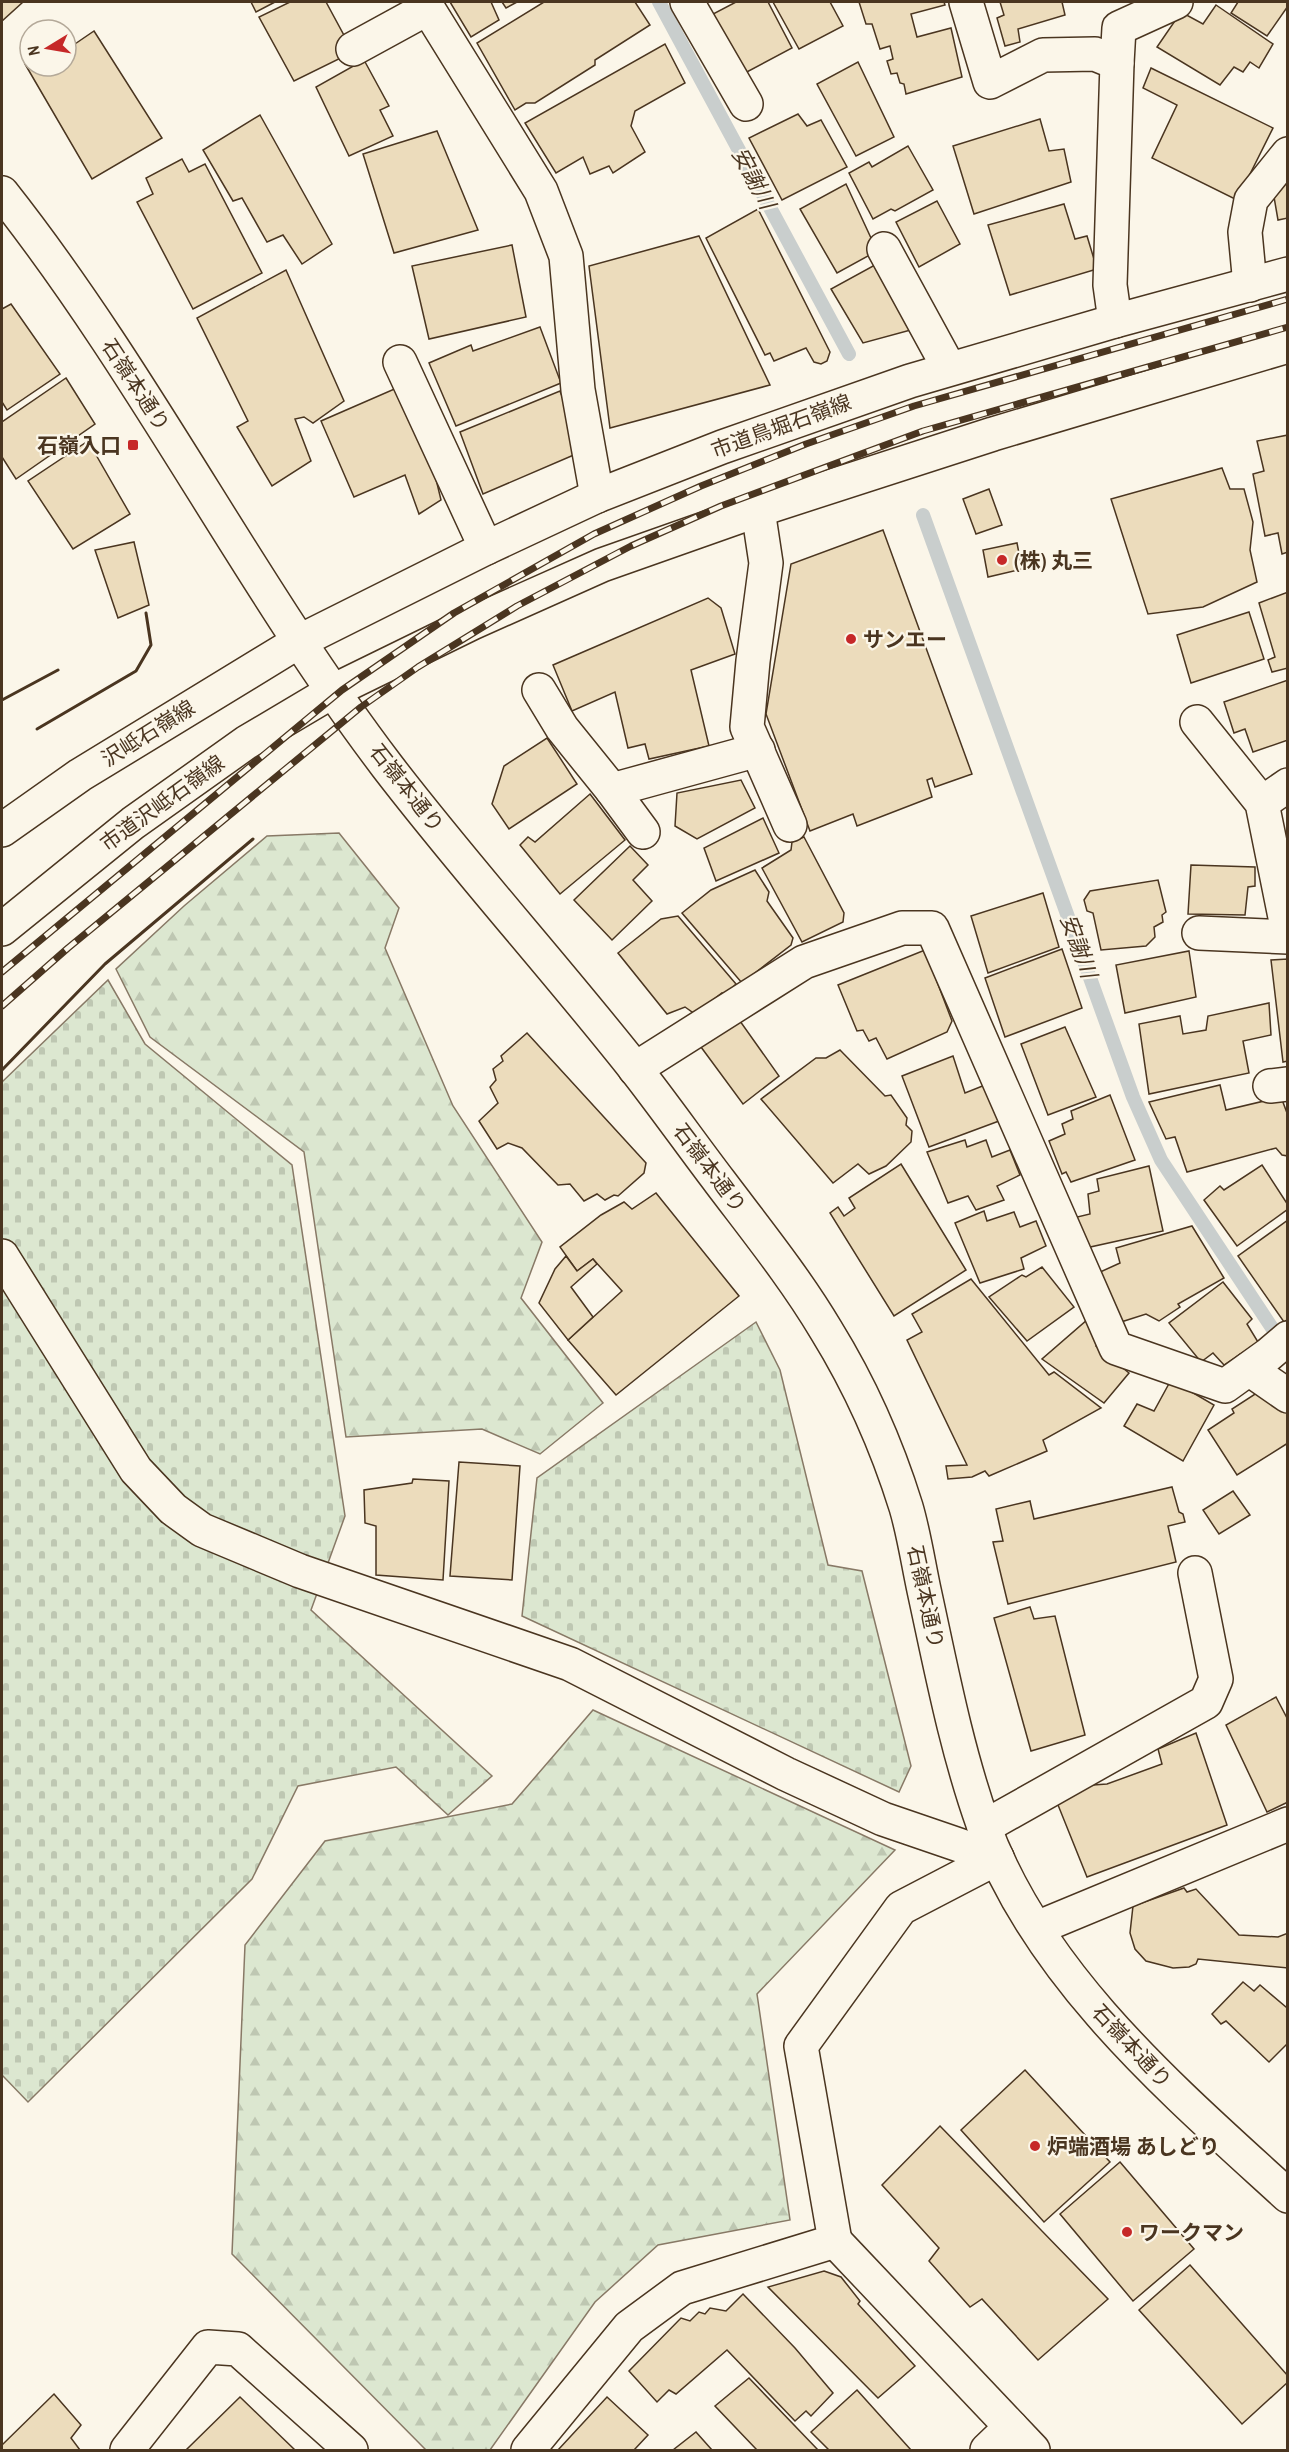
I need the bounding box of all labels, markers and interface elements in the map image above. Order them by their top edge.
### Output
north arrow [18,18,78,78]
text: N [22,44,45,58]
water label: 安謝川 [725,142,784,216]
street label: 石嶺本通り [95,333,177,437]
street label: 市道鳥堀石嶺線 [707,387,855,465]
place label: 石嶺入口 [37,431,121,460]
marker: 石嶺入口 [126,438,140,452]
place label: (株) 丸三 [1014,546,1093,575]
marker: (株) 丸三 [995,553,1009,567]
place label: サンエー [863,625,947,654]
marker: サンエー [844,632,858,646]
street label: 沢岻石嶺線 [96,693,200,773]
street label: 石嶺本通り [363,738,451,838]
street label: 市道沢岻石嶺線 [94,748,230,858]
water label: 安謝川 [1054,910,1105,984]
street label: 石嶺本通り [667,1117,753,1219]
street label: 石嶺本通り [901,1543,951,1651]
street label: 石嶺本通り [1086,1998,1178,2094]
place label: 炉端酒場 あしどり [1047,2132,1220,2161]
marker: 炉端酒場 あしどり [1028,2139,1042,2153]
place label: ワークマン [1139,2218,1244,2247]
marker: ワークマン [1120,2225,1134,2239]

